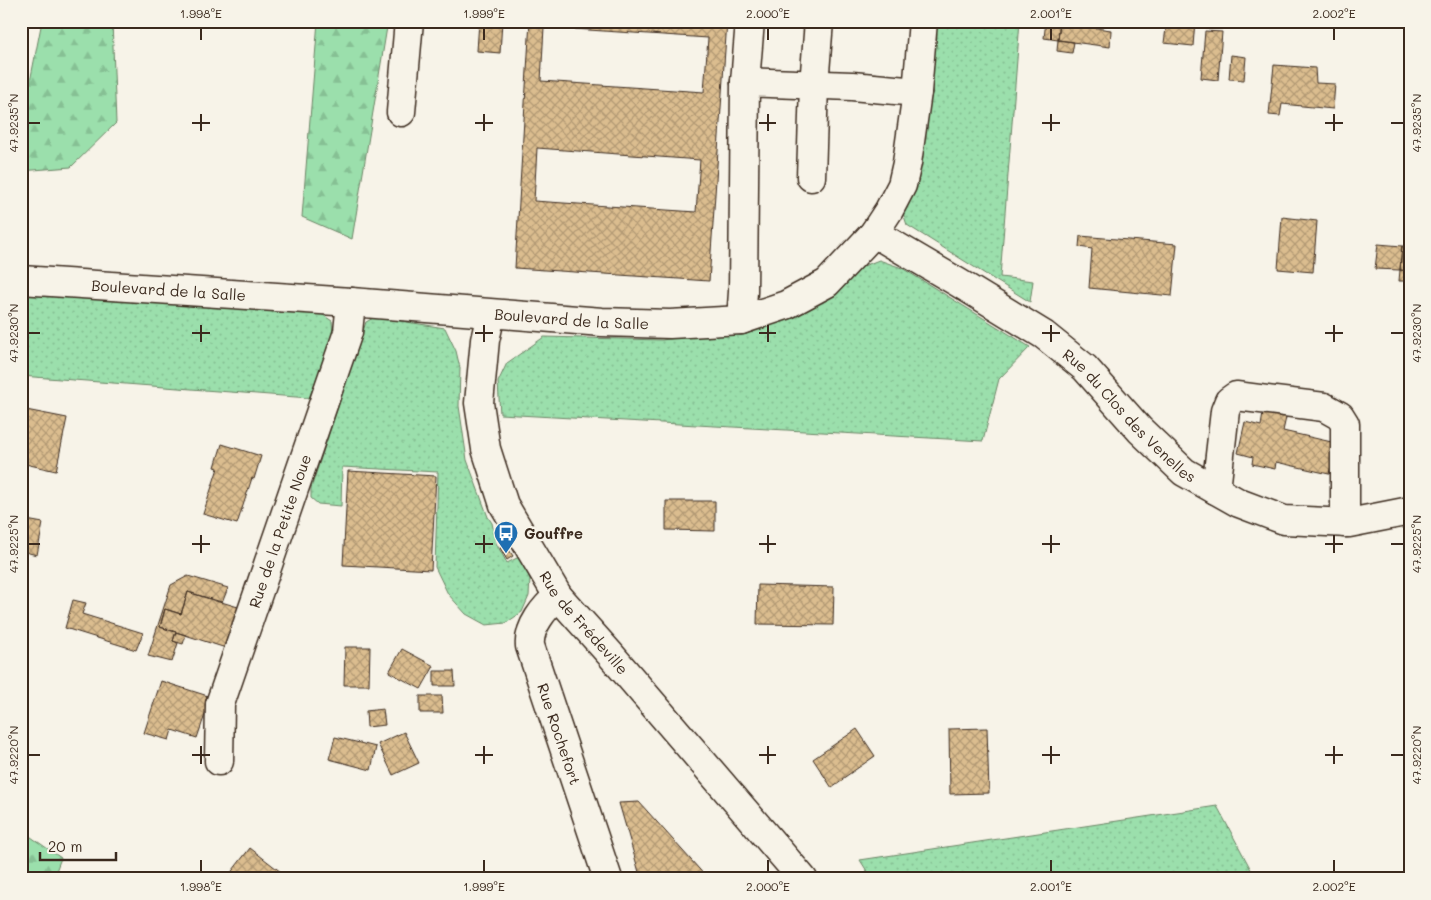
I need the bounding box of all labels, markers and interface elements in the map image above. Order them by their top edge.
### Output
text: 1.998°E [180,5,222,21]
text: 1.999°E [463,5,505,21]
text: 2.000°E [746,5,790,21]
text: 2.001°E [1030,5,1072,21]
text: 2.002°E [1312,5,1356,21]
text: 47.9235°N [5,94,21,152]
text: 47.9235°N [1408,94,1424,152]
street label: Boulevard de la Salle [91,275,247,305]
street label: Boulevard de la Salle [494,303,649,333]
text: 47.9230°N [5,304,21,362]
text: 47.9230°N [1408,304,1424,362]
street label: Rue du Clos des Venelles [1059,344,1200,487]
street label: Rue de la Petite Noue [244,451,315,611]
text: 47.9225°N [5,515,21,573]
text: 47.9225°N [1408,515,1424,573]
bus stop icon: Gouffre [493,520,519,554]
place label: Gouffre [524,523,583,543]
street label: Rue de Frédeville [535,567,633,678]
street label: Rue Rochefort [533,680,586,787]
text: 47.9220°N [5,726,21,784]
text: 47.9220°N [1408,726,1424,784]
scale bar [40,830,116,862]
text: 20 m [48,836,82,856]
text: 1.998°E [180,878,222,894]
text: 1.999°E [463,878,505,894]
text: 2.000°E [746,878,790,894]
text: 2.001°E [1030,878,1072,894]
text: 2.002°E [1312,878,1356,894]

